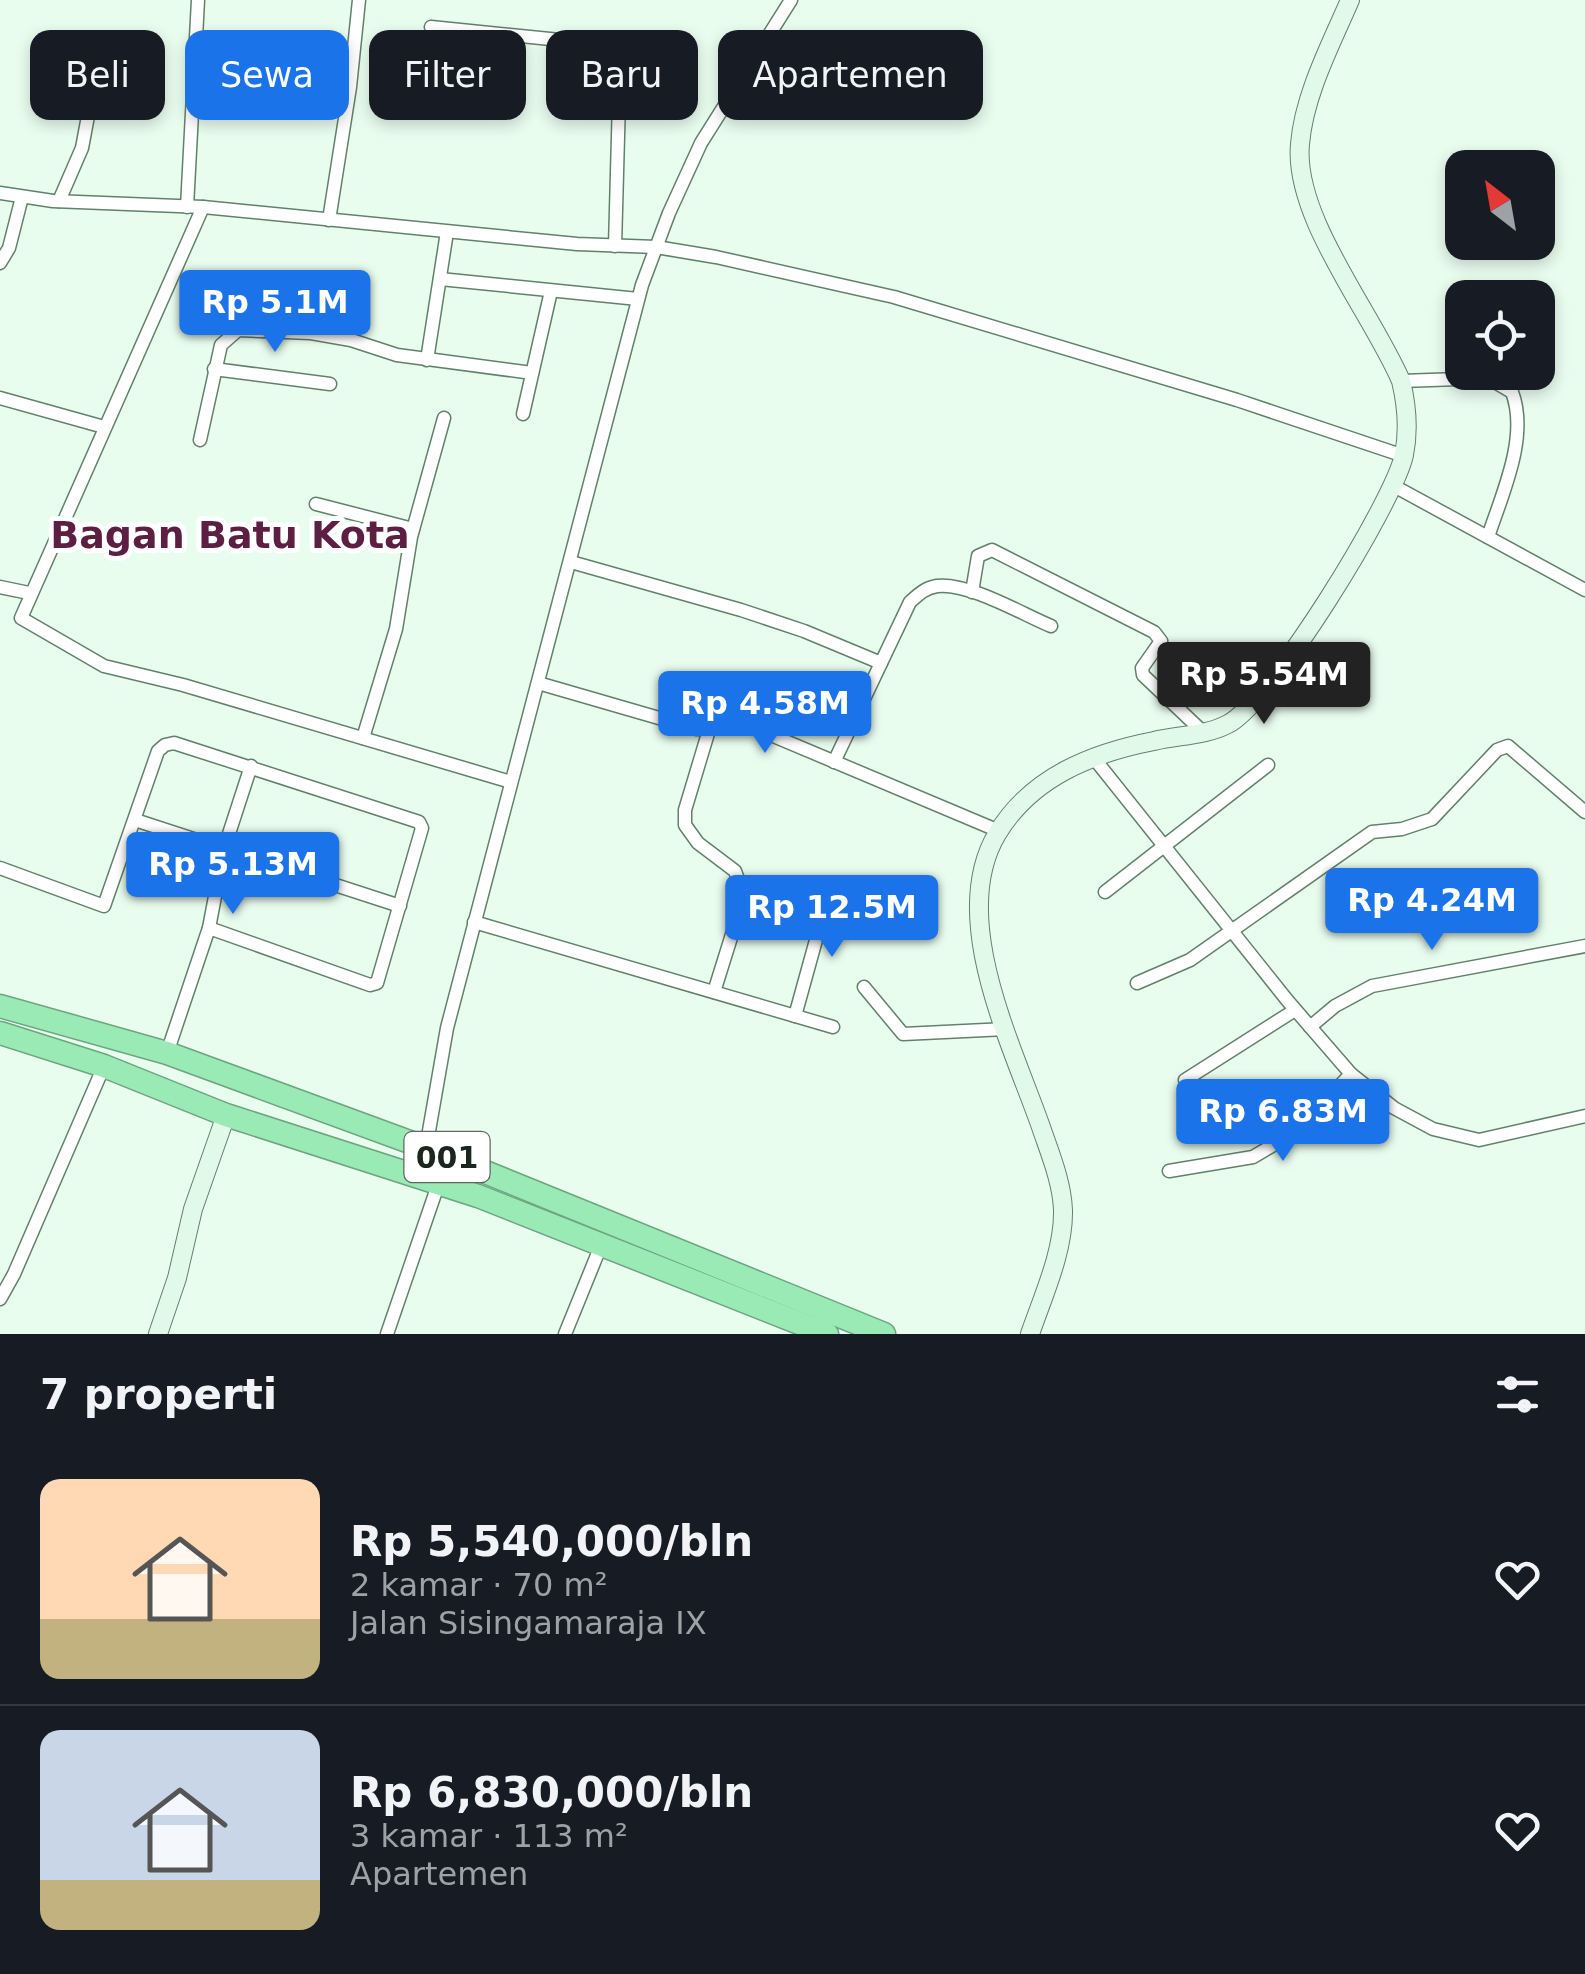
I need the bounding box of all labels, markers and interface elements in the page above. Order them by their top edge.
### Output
chip: Beli [30,30,165,120]
chip: Sewa [185,30,349,120]
chip: Filter [369,30,526,120]
chip: Baru [546,30,698,120]
chip: Apartemen [718,30,983,120]
north arrow [1445,150,1555,260]
map controls [1445,150,1555,390]
pin: Rp 5.1M [183,270,367,355]
button: locate [1445,280,1555,390]
text: Rp 5.1M [201,283,349,321]
district label: Bagan Batu Kota [50,513,410,557]
pin: Rp 5.54M [1161,642,1367,727]
text: Rp 5.54M [1179,655,1349,693]
pin: Rp 4.58M [662,671,868,756]
text: Rp 4.58M [680,684,850,722]
pin: Rp 5.13M [130,832,336,917]
text: Rp 5.13M [148,845,318,883]
pin: Rp 4.24M [1329,868,1535,953]
pin: Rp 12.5M [729,875,935,960]
text: Rp 4.24M [1347,881,1517,919]
text: Rp 12.5M [747,888,917,926]
pin: Rp 6.83M [1180,1079,1386,1164]
text: Rp 6.83M [1198,1092,1368,1130]
road number: 001 [404,1132,490,1182]
icon: filters [1490,1367,1545,1422]
text: 7 properti [40,1370,277,1419]
text: Rp 5,540,000/bln [350,1517,753,1566]
icon: home [120,1519,240,1639]
icon: heart [1490,1552,1545,1607]
text: 2 kamar · 70 m² [350,1566,607,1604]
text: Jalan Sisingamaraja IX [350,1604,707,1642]
text: Rp 6,830,000/bln [350,1768,753,1817]
icon: home [120,1770,240,1890]
icon: heart [1490,1803,1545,1858]
text: 3 kamar · 113 m² [350,1817,628,1855]
text: Apartemen [350,1855,528,1893]

